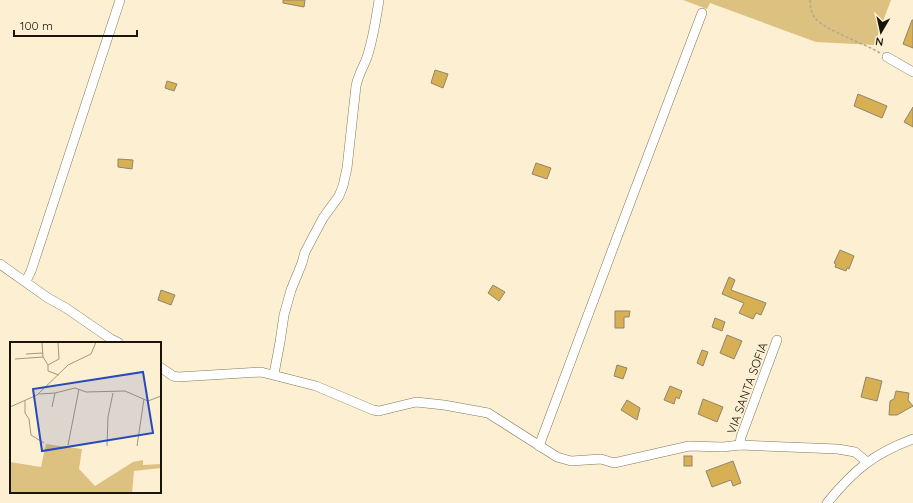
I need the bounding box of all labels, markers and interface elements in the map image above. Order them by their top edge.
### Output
scale bar [14,12,137,38]
north arrow [861,12,901,52]
text: 100 m [20,18,53,33]
text: N [874,34,885,49]
street label: VIA SANTA SOFIA [723,340,771,436]
inset map [10,342,161,493]

